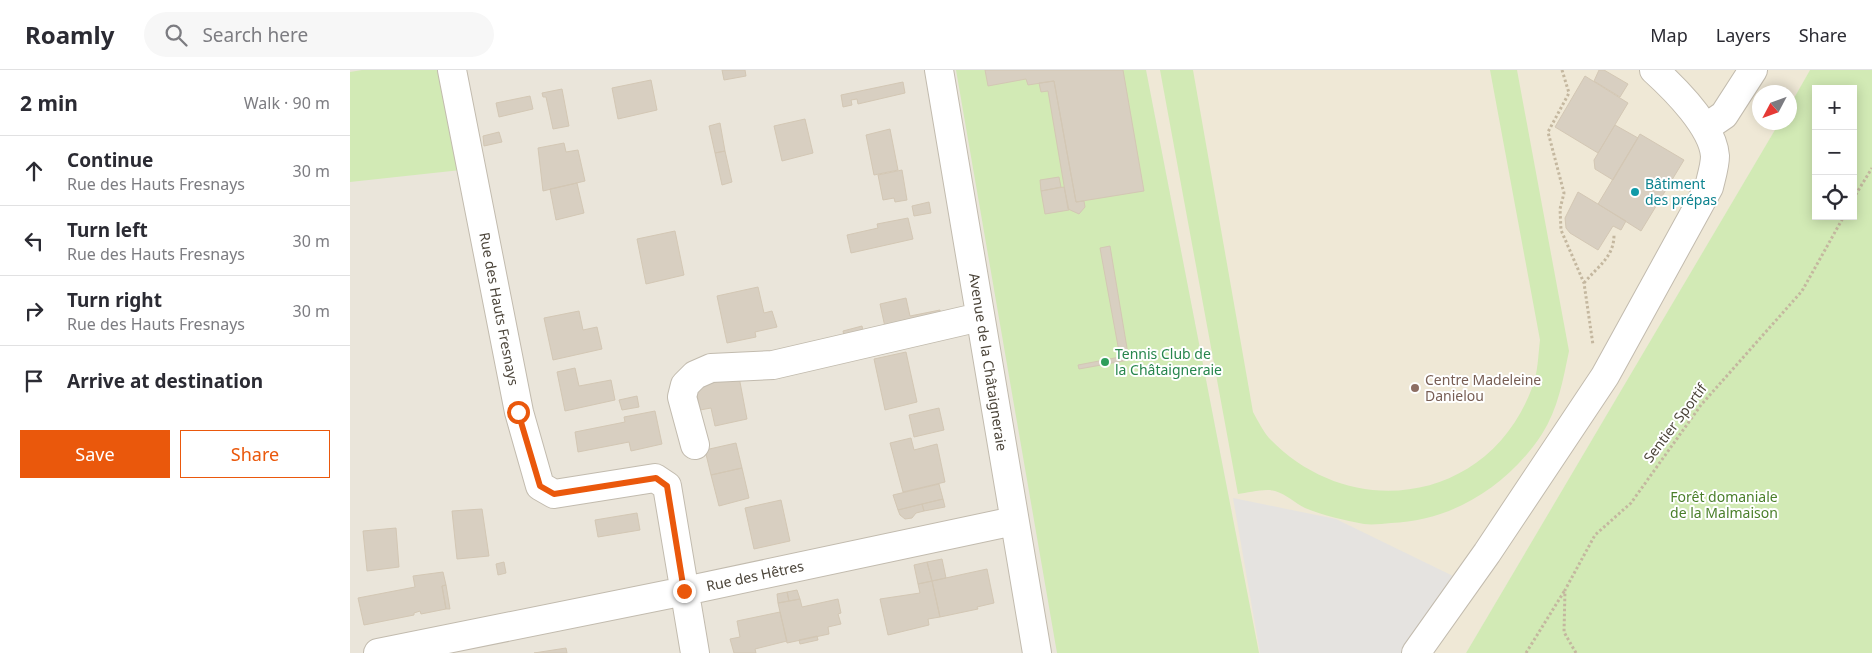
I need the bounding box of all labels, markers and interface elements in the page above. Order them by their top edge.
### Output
search box [144,12,494,57]
text: Roamly [25,18,114,51]
icon: search [162,21,190,49]
text: Search here [202,22,308,48]
text: Map [1650,23,1688,47]
text: Layers [1716,23,1771,47]
text: Share [1799,23,1847,47]
north arrow [1752,85,1797,130]
map controls [1812,85,1857,220]
button: + [1812,85,1857,130]
text: 2 min [20,89,78,117]
text: Walk · 90 m [244,92,330,114]
button: − [1812,130,1857,175]
text: Continue [67,147,153,173]
icon: ahead [20,157,48,185]
text: 30 m [293,160,330,182]
text: Rue des Hauts Fresnays [67,173,245,195]
place label: Bâtiment des prépas [1645,174,1717,209]
button: locate [1812,175,1857,220]
marker: Bâtiment des prépas [1629,186,1641,198]
text: Turn left [67,217,148,243]
icon: left [20,227,48,255]
text: 30 m [293,230,330,252]
street label: Rue des Hauts Fresnays [475,231,524,387]
text: Rue des Hauts Fresnays [67,243,245,265]
street label: Avenue de la Châtaigneraie [965,272,1012,452]
text: Turn right [67,287,162,313]
icon: right [20,297,48,325]
text: 30 m [293,300,330,322]
text: Rue des Hauts Fresnays [67,313,245,335]
place label: Tennis Club de la Châtaigneraie [1115,344,1222,379]
marker: Tennis Club de la Châtaigneraie [1099,356,1111,368]
icon: arrive [20,367,48,395]
text: Arrive at destination [67,368,263,394]
place label: Centre Madeleine Danielou [1425,370,1541,405]
street label: Sentier Sportif [1639,378,1711,466]
marker: Centre Madeleine Danielou [1409,382,1421,394]
route start [507,401,530,424]
button: Save [20,430,170,478]
button: Share [180,430,330,478]
park label: Forêt domaniale de la Malmaison [1670,487,1778,522]
street label: Rue des Hêtres [704,556,806,595]
route end [673,580,696,603]

